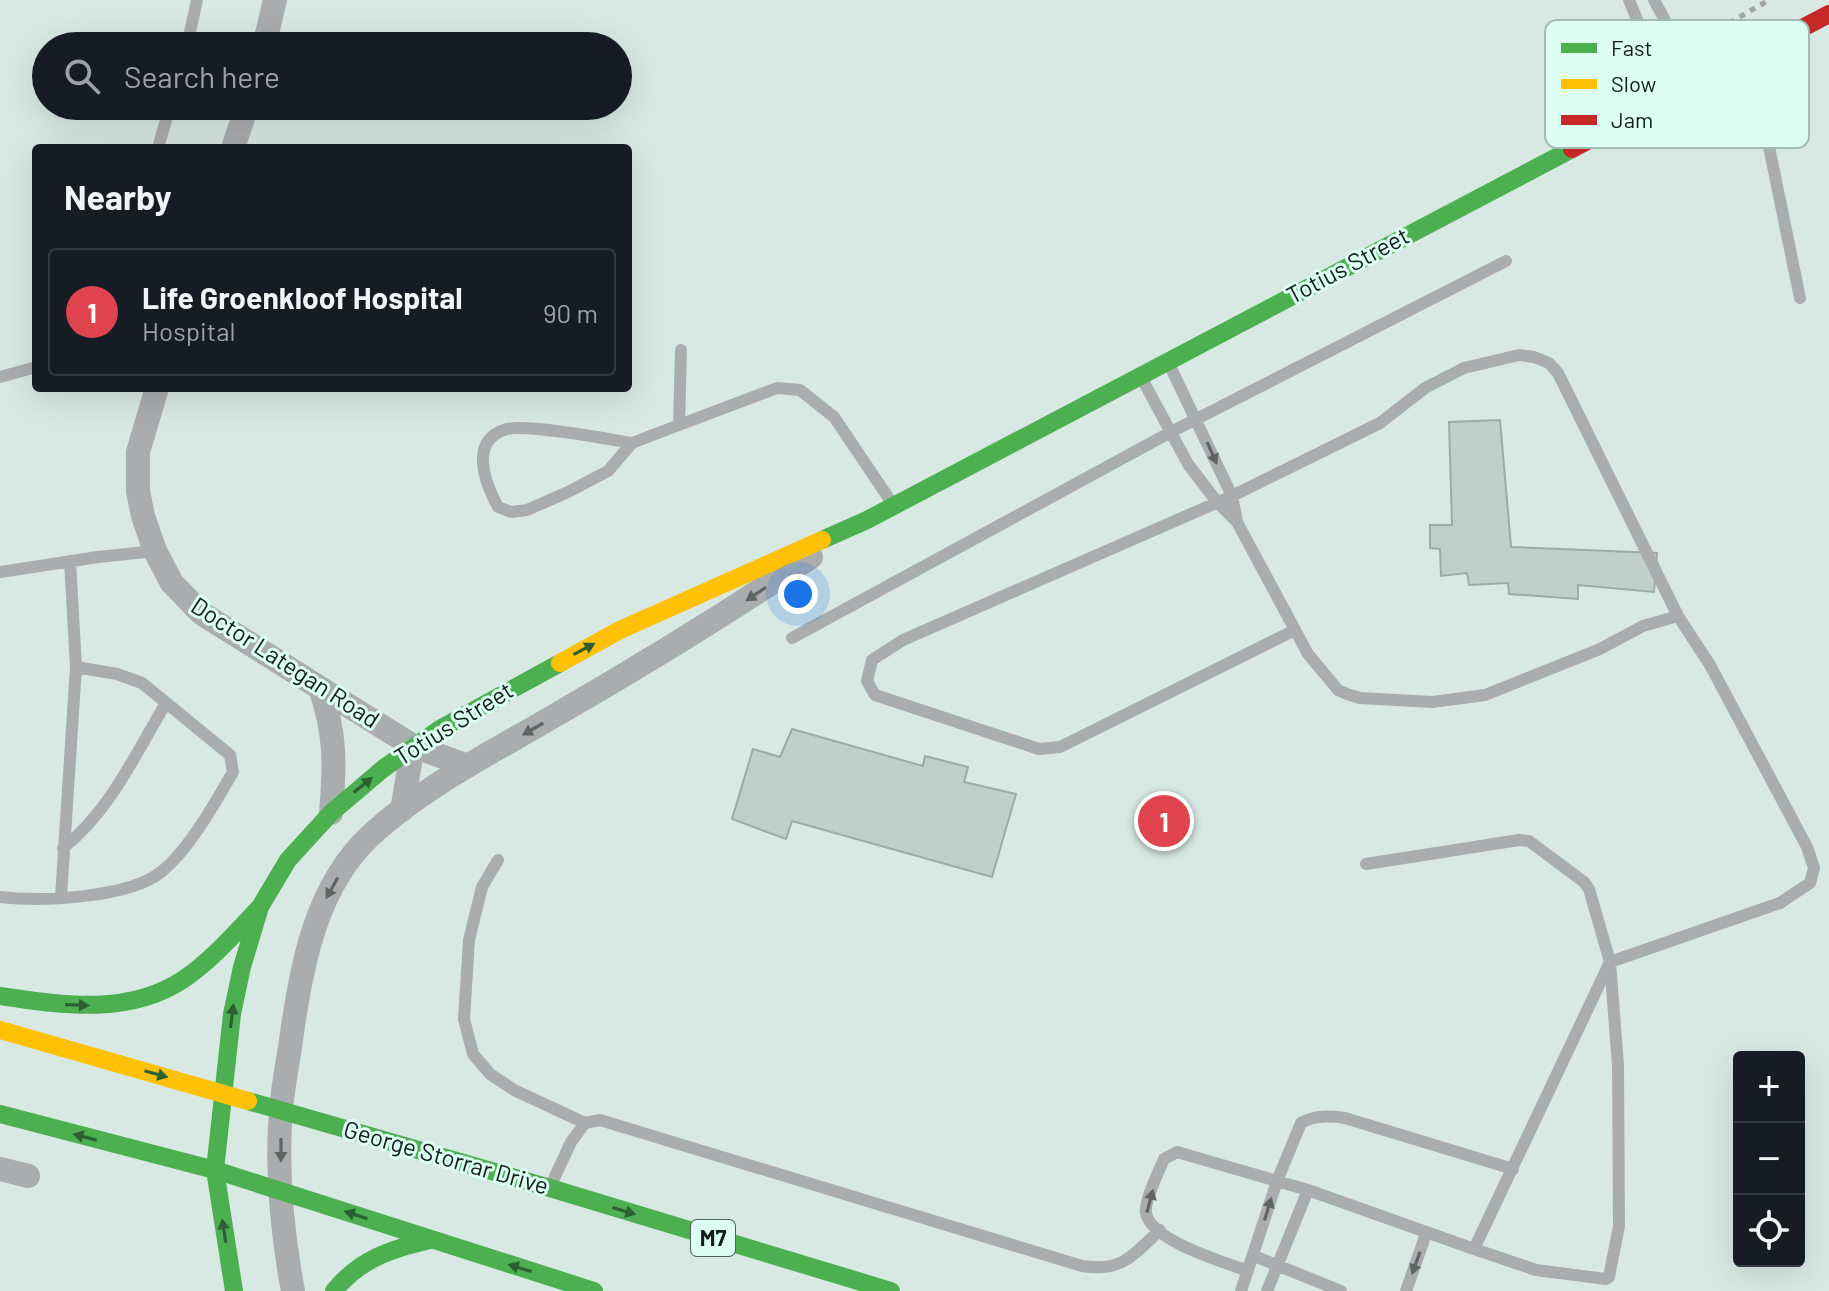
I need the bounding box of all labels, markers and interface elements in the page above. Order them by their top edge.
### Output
legend [1545,20,1809,148]
search box [32,32,632,120]
text: Fast [1611,34,1653,60]
icon: search [60,54,104,98]
text: Search here [124,58,280,94]
text: Slow [1611,70,1656,96]
text: Jam [1611,106,1653,132]
text: Nearby [64,176,172,217]
street label: Totius Street [1281,220,1413,309]
text: Life Groenkloof Hospital [142,279,463,315]
text: 1 [87,297,97,328]
text: 90 m [543,297,598,328]
text: Hospital [142,315,235,346]
one-way arrow [1206,442,1219,465]
your location [778,574,818,614]
one-way arrow [745,586,766,601]
street label: Doctor Lategan Road [186,590,385,733]
one-way arrow [573,642,596,655]
street label: Totius Street [388,675,518,771]
one-way arrow [522,722,544,736]
one-way arrow [353,776,374,793]
pin: 1 [1138,791,1190,851]
one-way arrow [325,877,339,899]
one-way arrow [65,999,90,1012]
one-way arrow [226,1003,239,1028]
map controls [1733,1051,1805,1267]
button: + [1733,1051,1805,1123]
one-way arrow [144,1068,169,1080]
street label: George Storrar Drive [341,1113,552,1200]
button: − [1733,1123,1805,1195]
one-way arrow [72,1130,97,1142]
one-way arrow [275,1138,287,1163]
one-way arrow [1144,1188,1156,1213]
button: locate [1733,1195,1805,1267]
one-way arrow [1263,1197,1275,1221]
one-way arrow [613,1205,637,1218]
one-way arrow [344,1209,368,1221]
one-way arrow [217,1218,229,1243]
road number: M7 [691,1220,735,1256]
one-way arrow [1409,1251,1422,1275]
one-way arrow [507,1261,531,1274]

